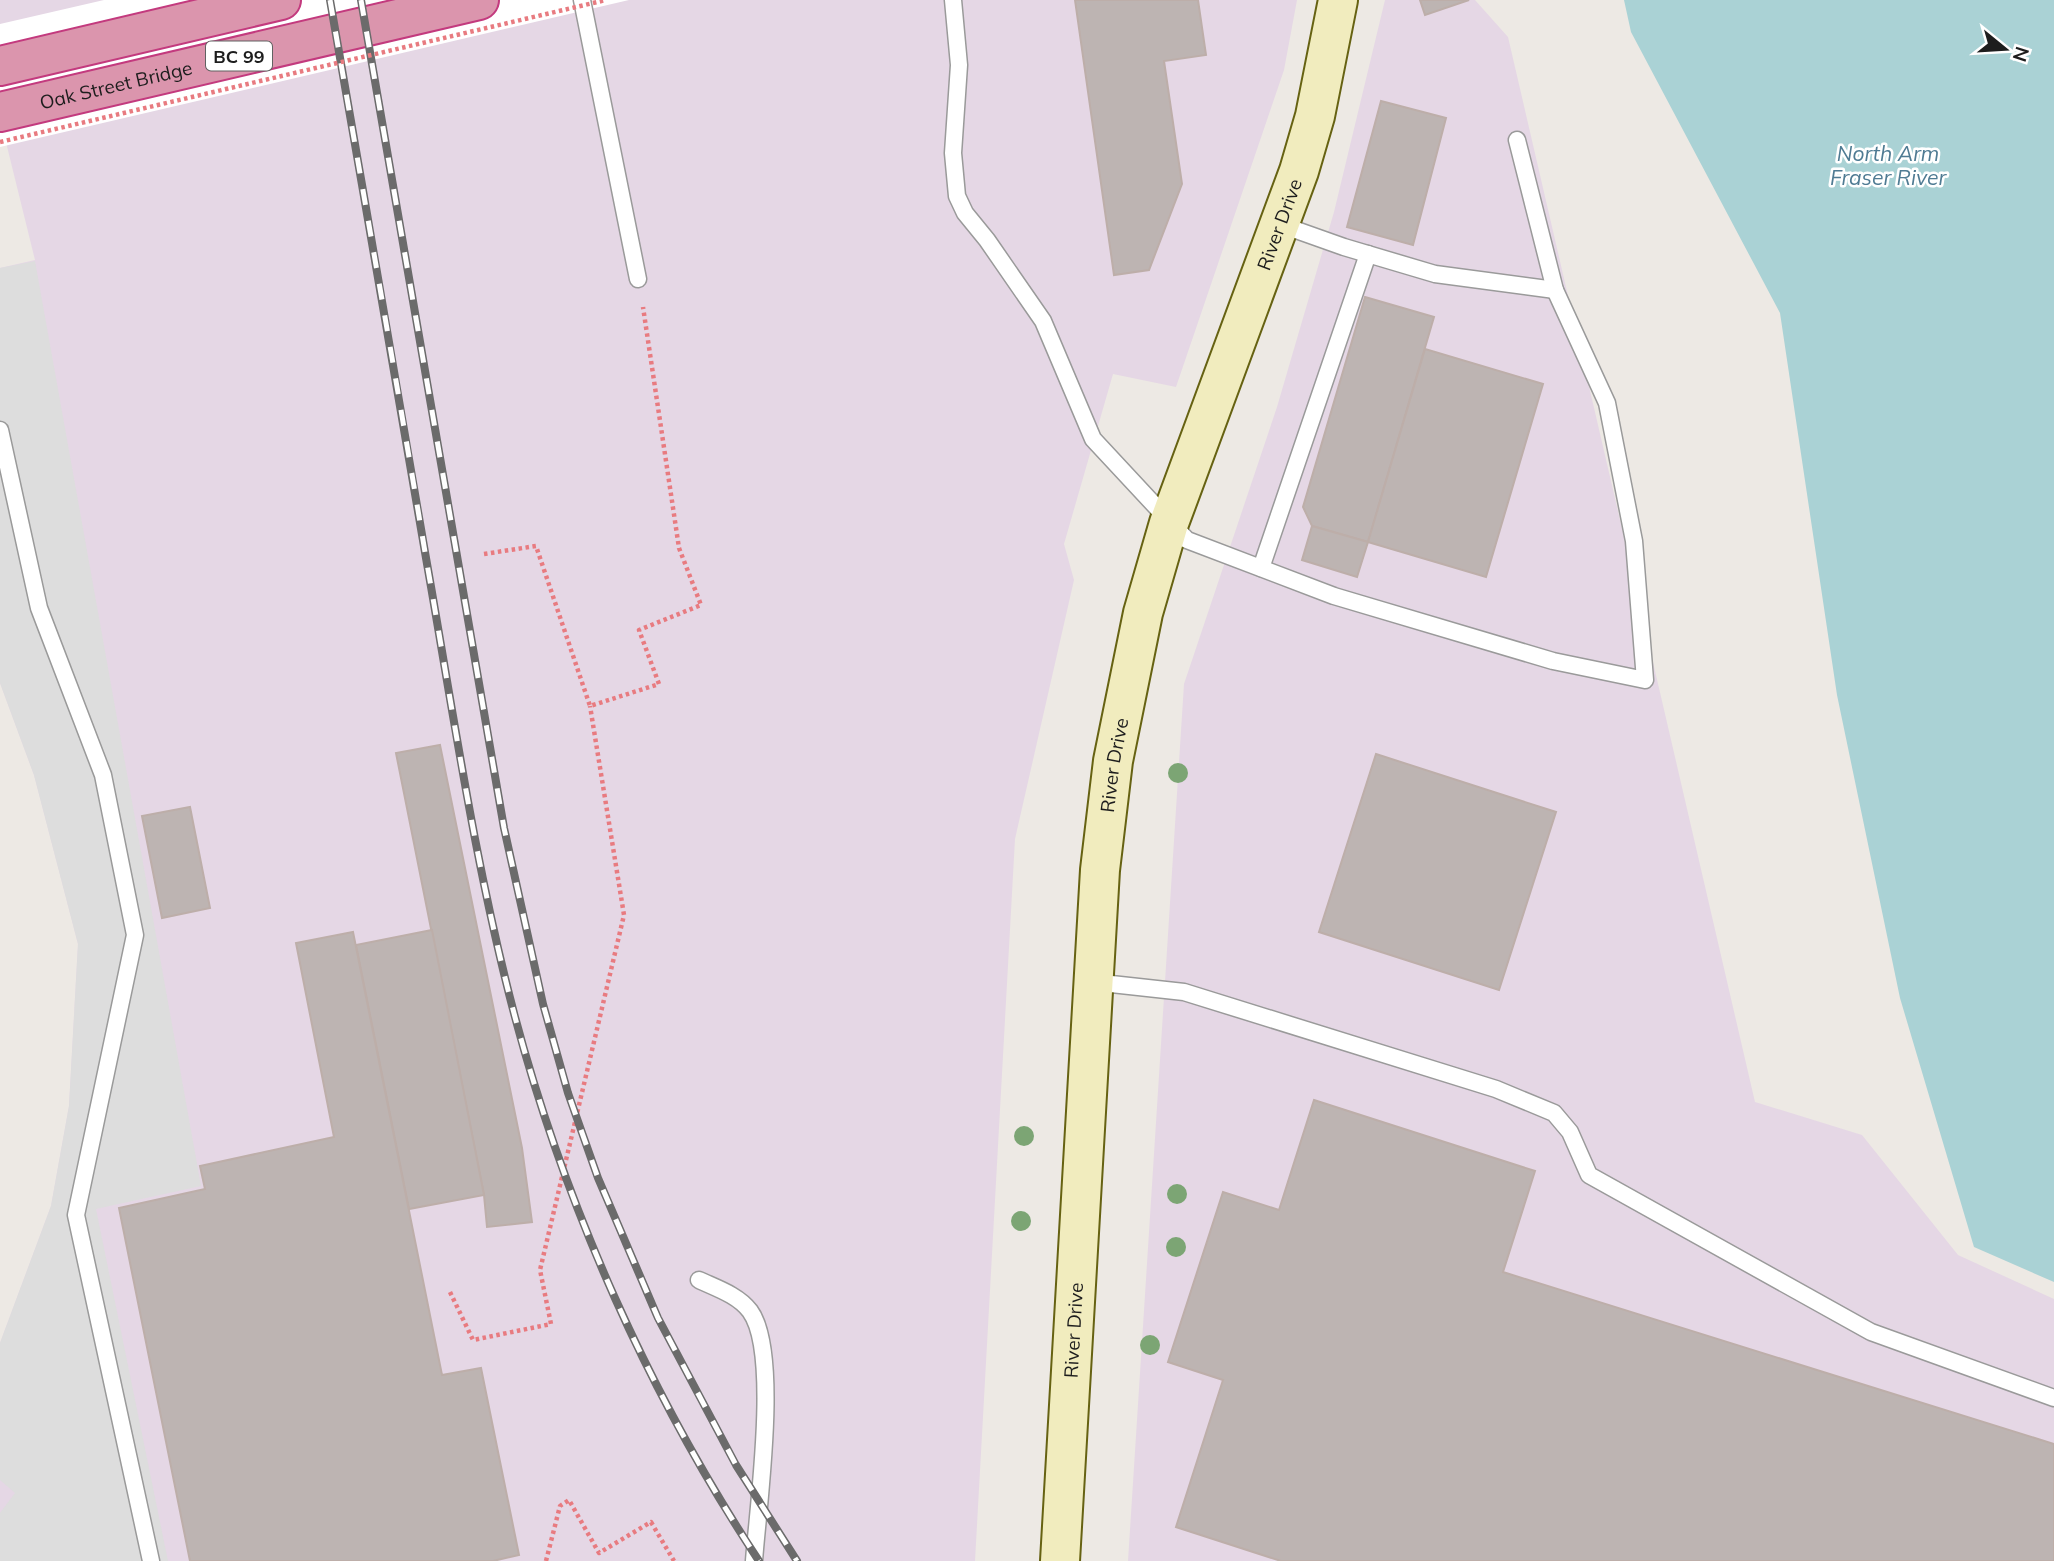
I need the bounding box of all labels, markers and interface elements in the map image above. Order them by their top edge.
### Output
north arrow [1970,14,2040,84]
road number: BC 99 [206,42,272,70]
text: N [2008,44,2035,65]
street label: Oak Street Bridge [37,55,195,114]
water label: North Arm Fraser River [1830,140,1947,190]
street label: River Drive [1251,175,1307,273]
street label: River Drive [1095,716,1133,814]
street label: River Drive [1059,1282,1088,1379]

